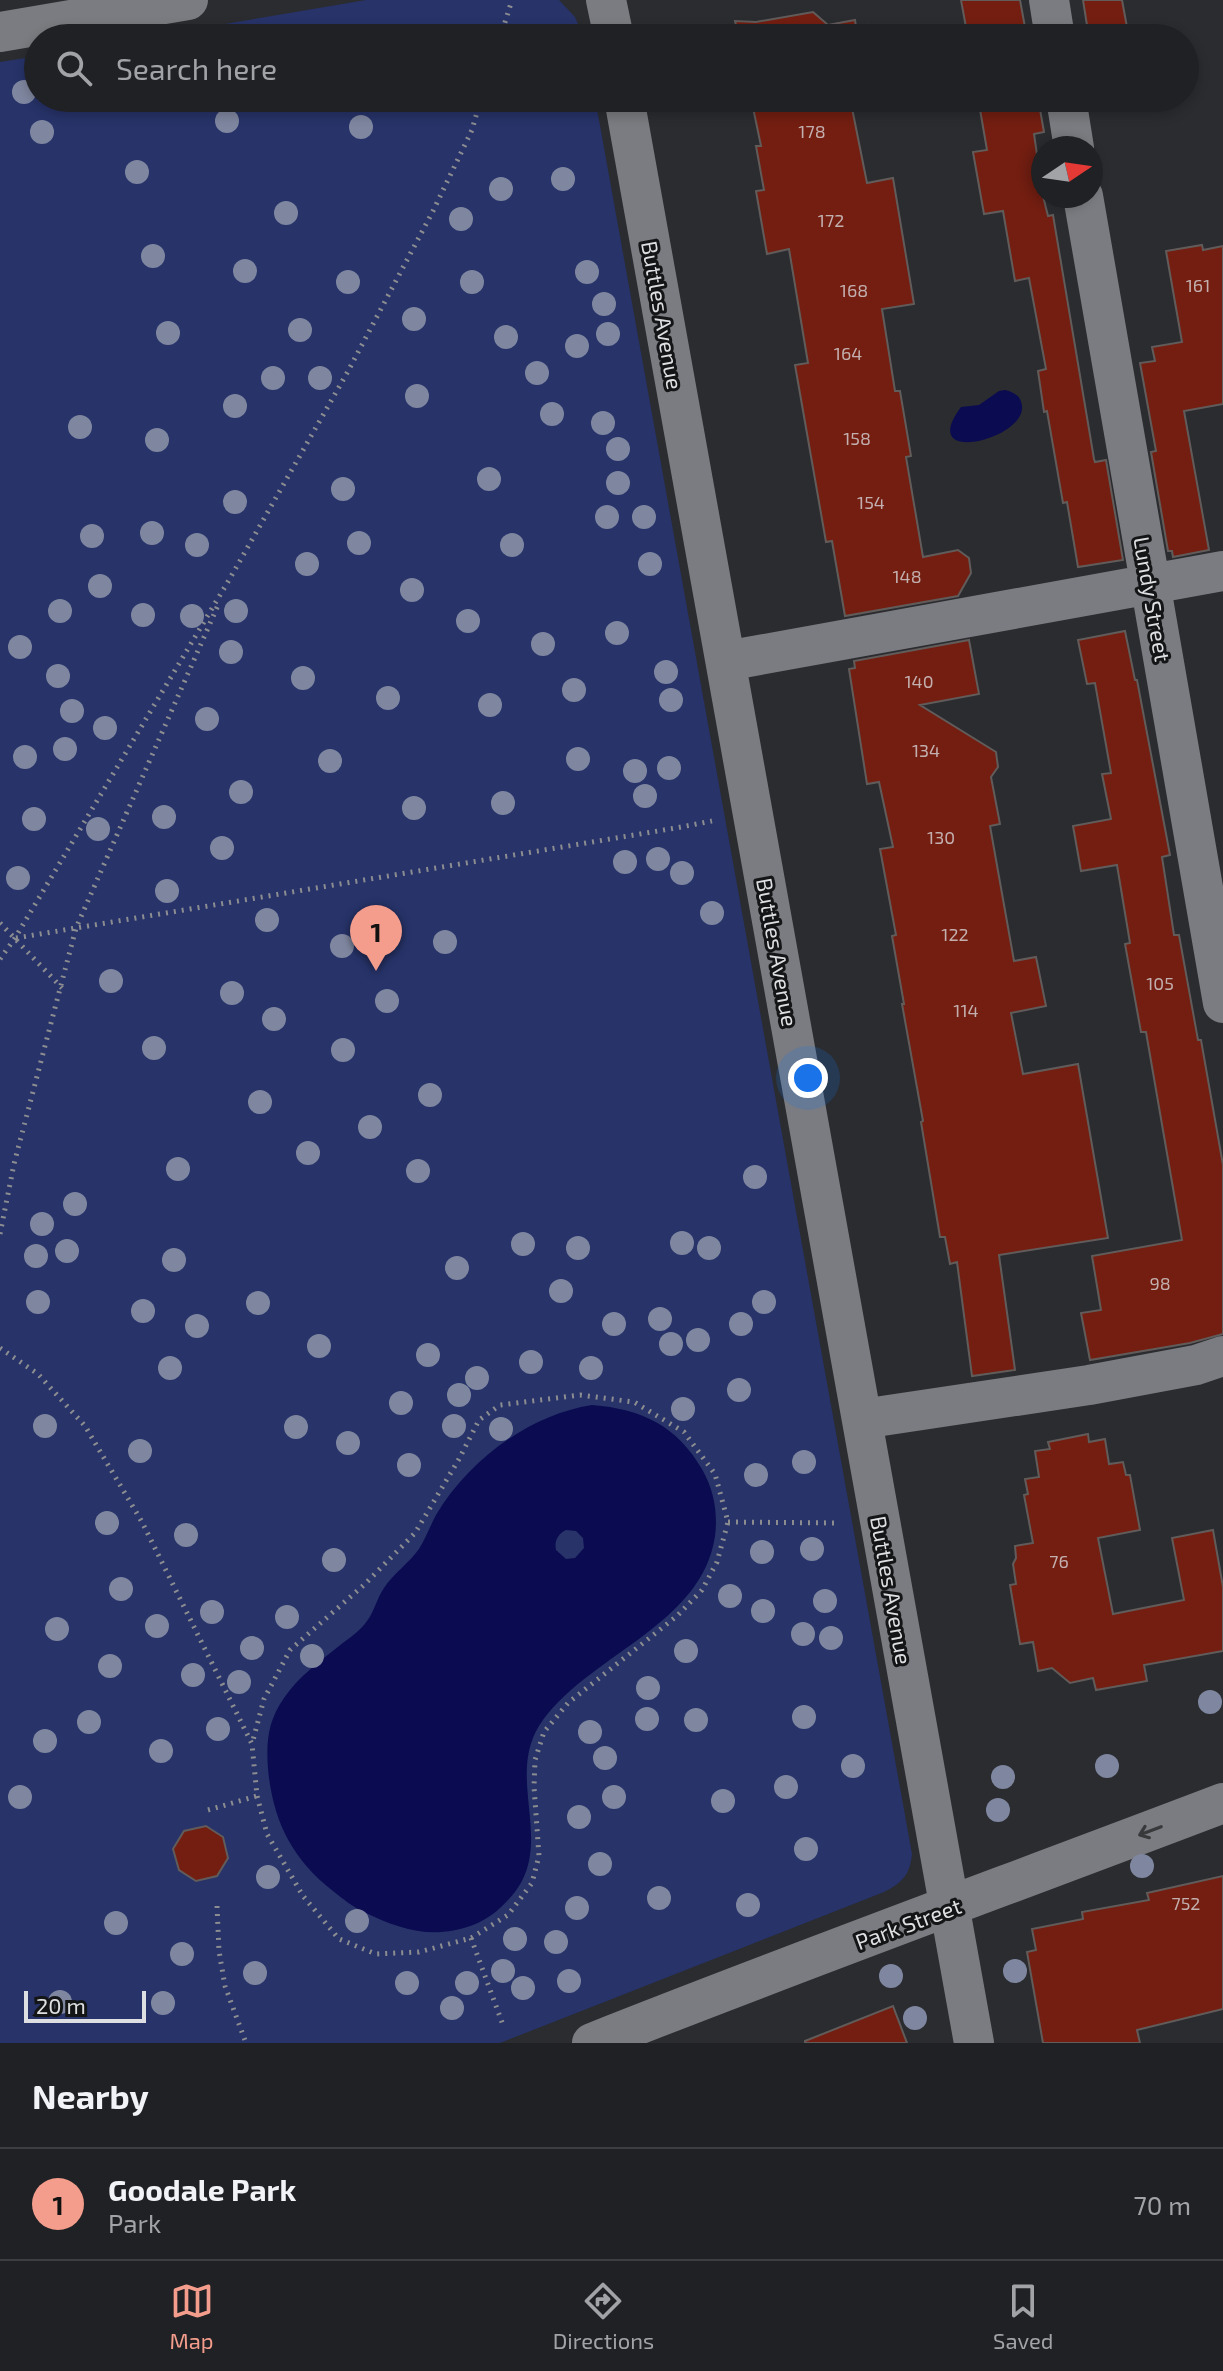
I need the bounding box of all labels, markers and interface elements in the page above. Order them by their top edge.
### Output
search box [24,24,1199,112]
icon: search [52,46,96,90]
text: Search here [116,50,277,86]
house number: 178 [798,120,826,142]
north arrow [1031,136,1103,208]
house number: 172 [818,209,844,231]
street label: Buttles Avenue [637,239,689,391]
house number: 161 [1186,274,1210,296]
house number: 168 [840,279,868,301]
house number: 164 [834,342,862,364]
house number: 158 [843,427,871,449]
house number: 154 [857,491,885,513]
street label: Lundy Street [1129,534,1177,664]
house number: 148 [892,565,922,587]
house number: 140 [904,670,934,692]
house number: 134 [912,739,940,761]
house number: 130 [927,826,955,848]
street label: Buttles Avenue [752,876,804,1028]
pin: 1 [350,905,402,971]
house number: 122 [941,923,969,945]
house number: 105 [1146,972,1174,994]
house number: 114 [953,999,979,1021]
your location [788,1058,828,1098]
house number: 98 [1149,1272,1171,1294]
street label: Buttles Avenue [866,1514,918,1666]
house number: 76 [1049,1550,1069,1572]
one-way arrow [1138,1825,1163,1839]
street label: Park Street [851,1892,965,1954]
house number: 752 [1172,1892,1200,1914]
scale bar [24,1987,146,2023]
text: 20 m [36,1992,86,2018]
text: Nearby [32,2075,149,2116]
text: Goodale Park [108,2171,296,2207]
text: 1 [52,2189,64,2220]
text: 70 m [1133,2189,1191,2220]
text: Park [108,2207,161,2238]
tab: Map [170,2279,214,2353]
tab: Directions [553,2279,654,2353]
tab: Saved [993,2279,1053,2353]

